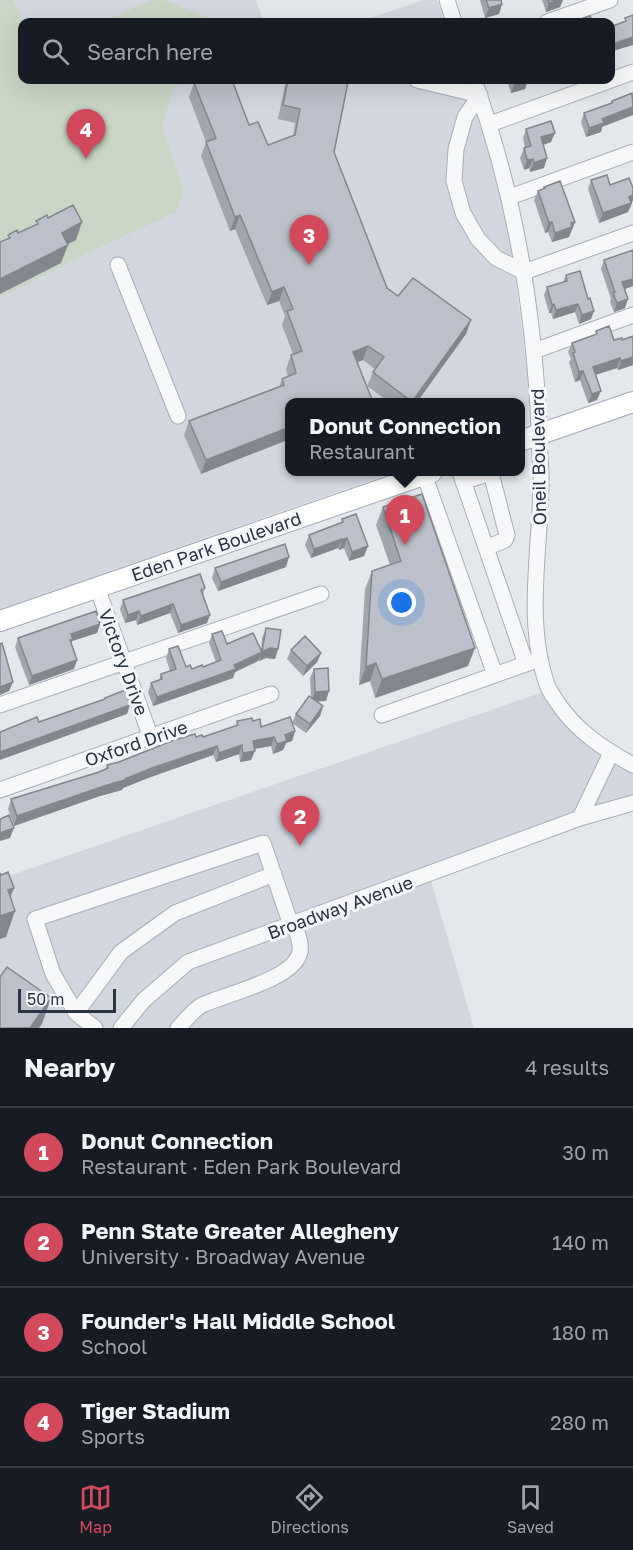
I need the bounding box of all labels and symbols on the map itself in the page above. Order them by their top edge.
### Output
pin: 4 [66,110,106,159]
pin: 3 [290,216,328,265]
street label: Oneil Boulevard [526,388,550,526]
pin: 1 [386,496,424,545]
street label: Eden Park Boulevard [128,507,304,585]
your location [387,588,416,617]
street label: Victory Drive [95,606,153,718]
street label: Oxford Drive [82,715,190,771]
pin: 2 [280,796,320,846]
street label: Broadway Avenue [264,870,416,944]
scale bar [18,986,116,1013]

